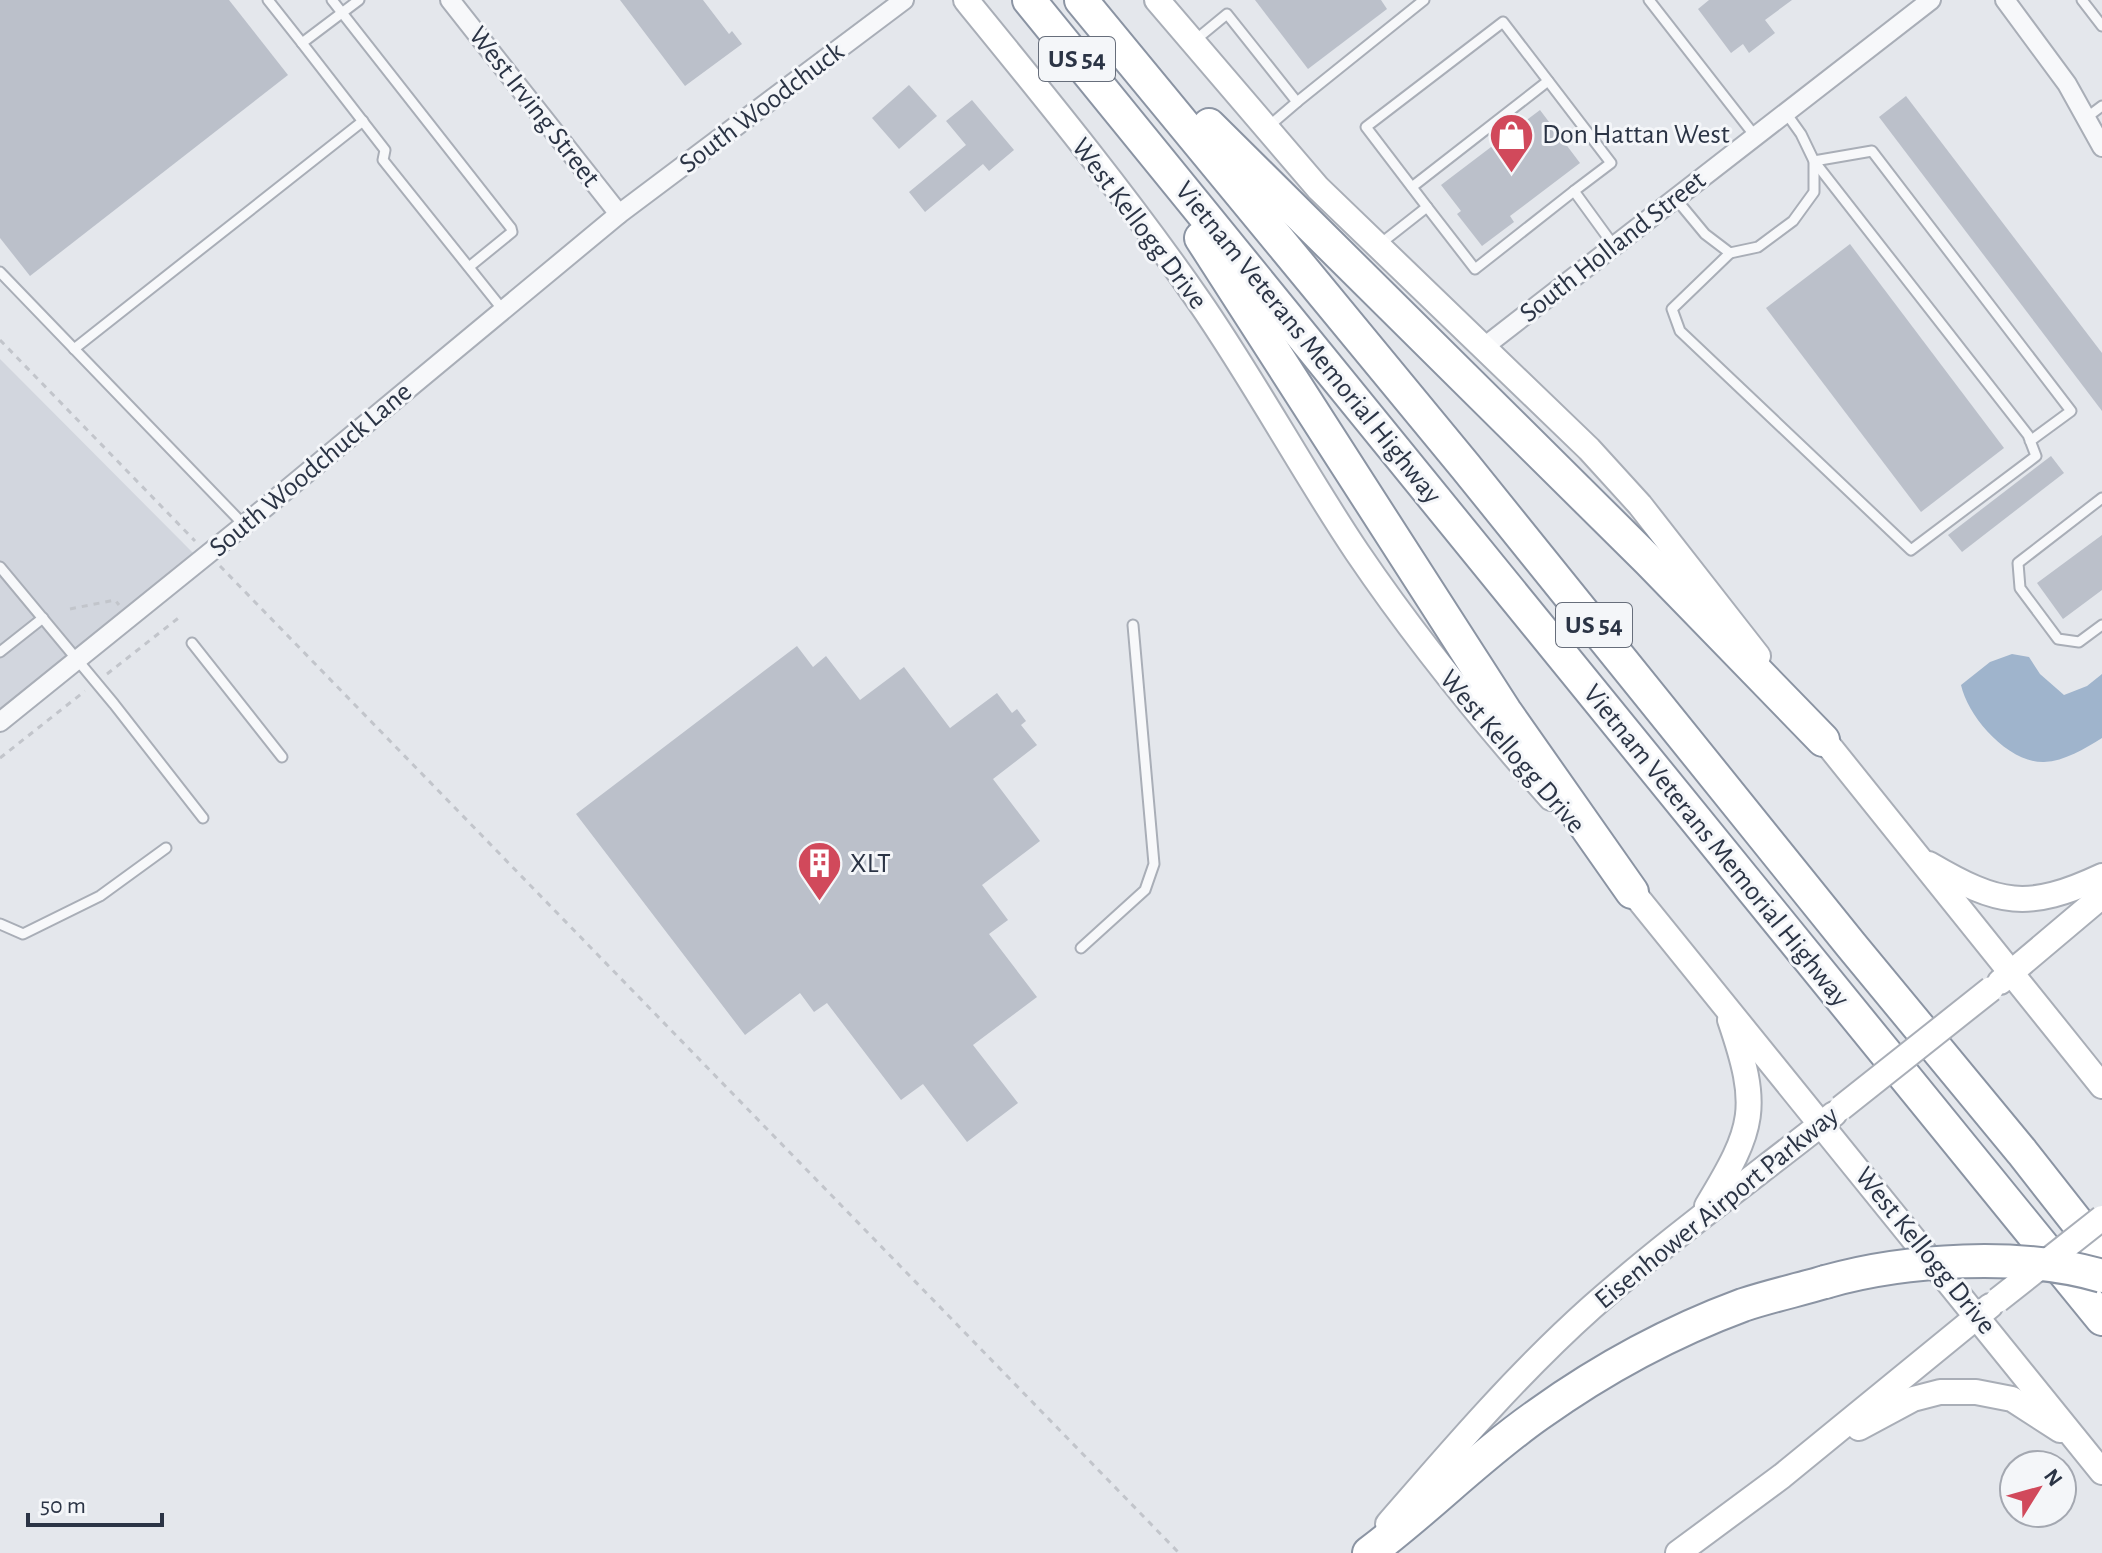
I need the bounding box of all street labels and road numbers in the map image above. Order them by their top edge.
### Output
street label: West Irving Street [463,22,605,192]
street label: South Woodchuck [675,37,850,179]
road number: US 54 [1039,37,1115,81]
street label: West Kellogg Drive [1066,133,1212,315]
street label: South Holland Street [1515,166,1711,328]
street label: Vietnam Veterans Memorial Highway [1170,177,1446,509]
street label: South Woodchuck Lane [205,378,417,562]
road number: US 54 [1556,603,1632,647]
street label: West Kellogg Drive [1434,665,1590,839]
street label: Vietnam Veterans Memorial Highway [1578,680,1854,1012]
street label: Eisenhower Airport Parkway [1590,1101,1844,1315]
street label: West Kellogg Drive [1849,1162,2001,1340]

